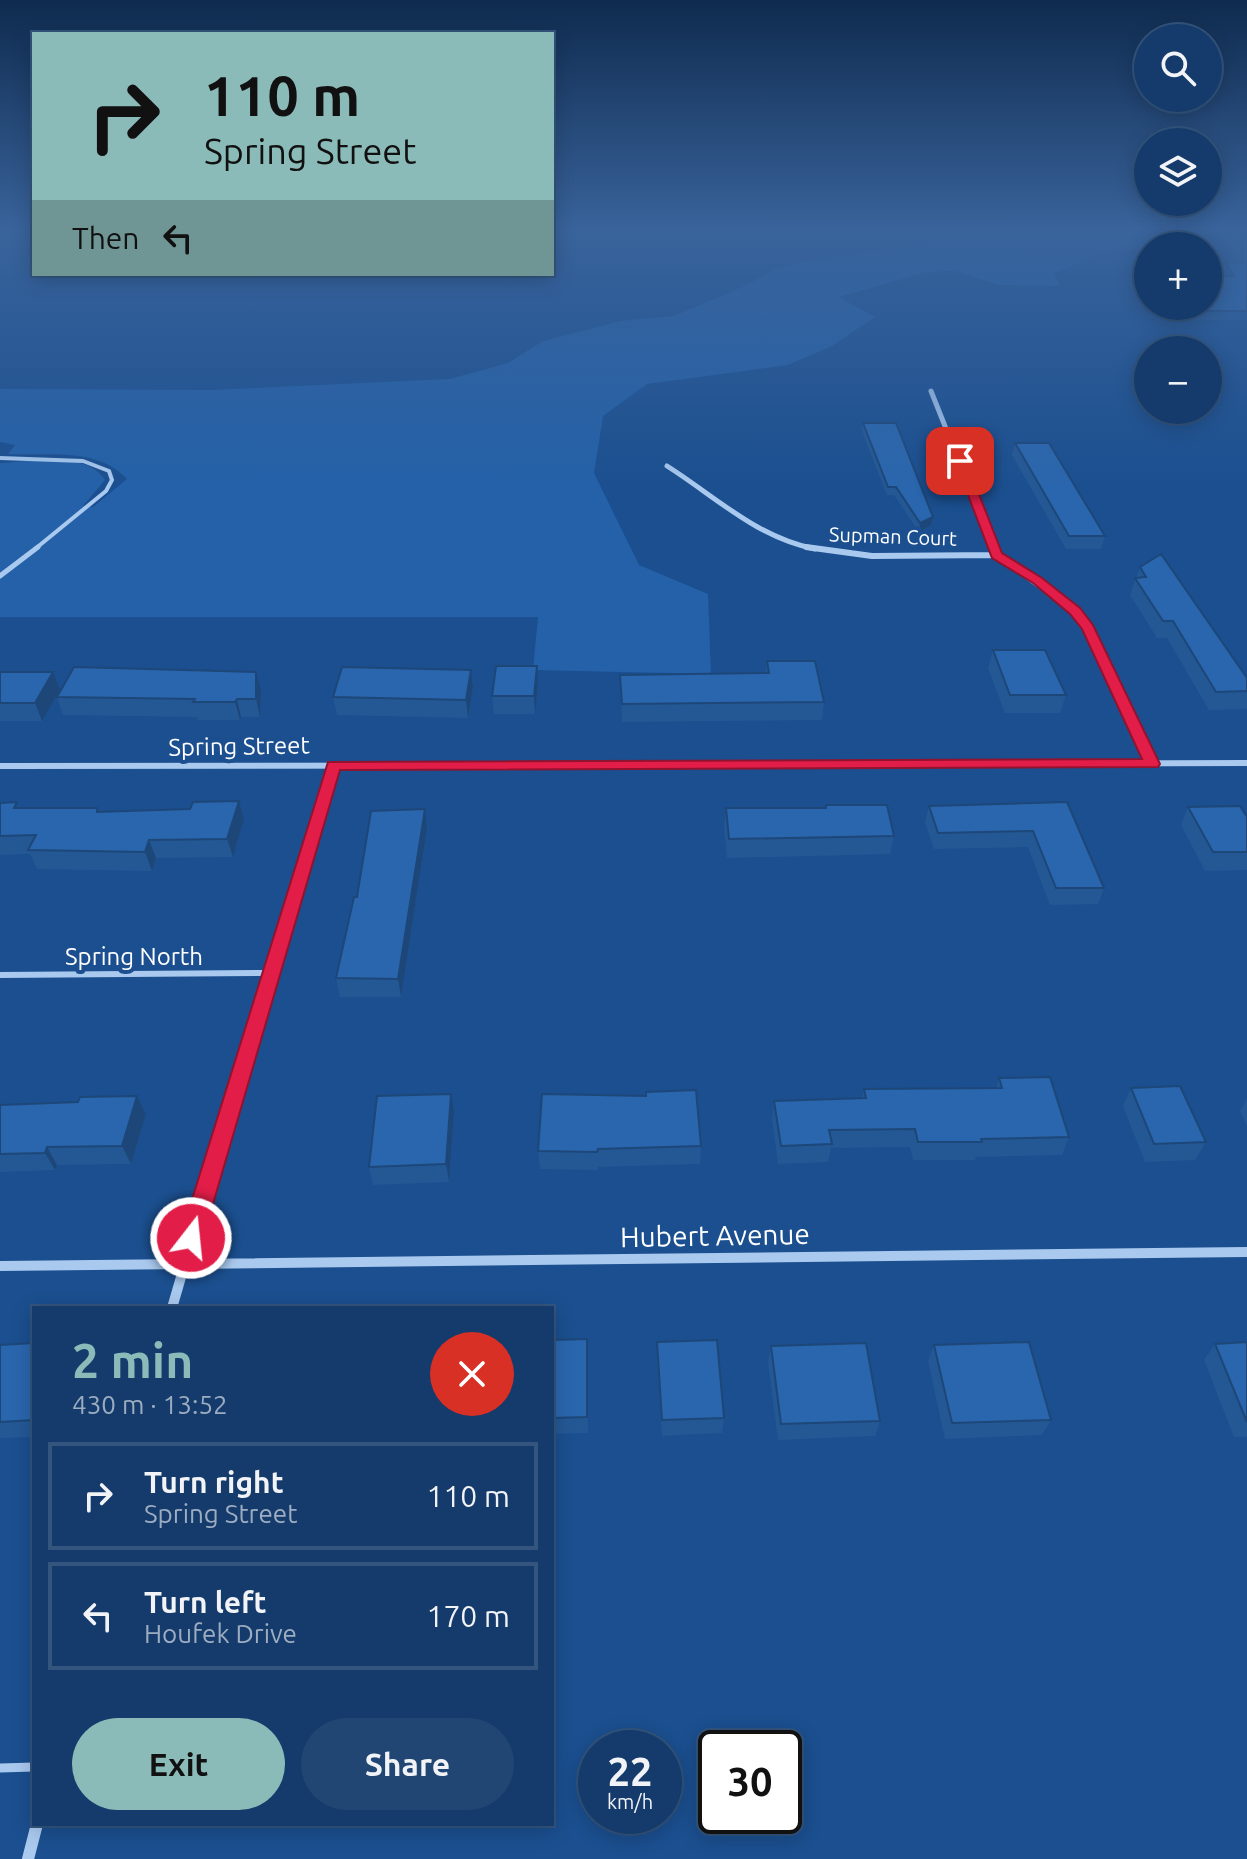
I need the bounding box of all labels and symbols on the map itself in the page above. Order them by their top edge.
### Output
pin [926,427,994,495]
street label: Supman Court [829,522,957,550]
street label: Spring Street [168,731,311,761]
street label: Spring North [65,943,203,970]
position arrow [149,1196,233,1280]
street label: Hubert Avenue [620,1218,810,1252]
speed limit sign: 30 [698,1730,802,1834]

